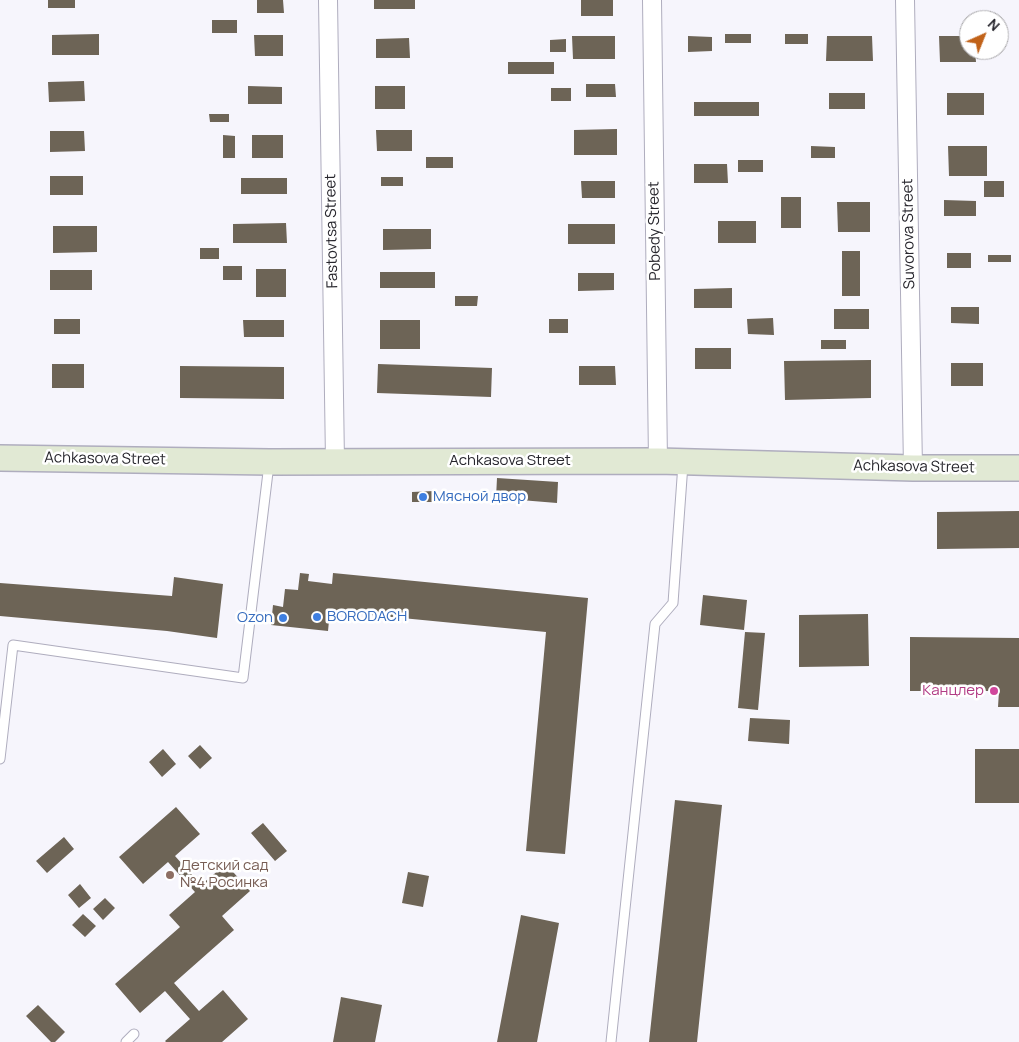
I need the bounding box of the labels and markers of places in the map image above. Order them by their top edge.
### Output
place label: Мясной двор [433,488,526,506]
marker: Мясной двор [417,491,429,503]
place label: BORODACH [327,608,407,626]
place label: Ozon [237,609,273,627]
marker: BORODACH [311,611,323,623]
marker: Ozon [277,612,289,624]
place label: Канцлер [922,682,984,700]
marker: Канцлер [988,685,1000,697]
place label: Детский сад №4 Росинка [180,857,269,892]
marker: Детский сад №4 Росинка [164,869,176,881]

